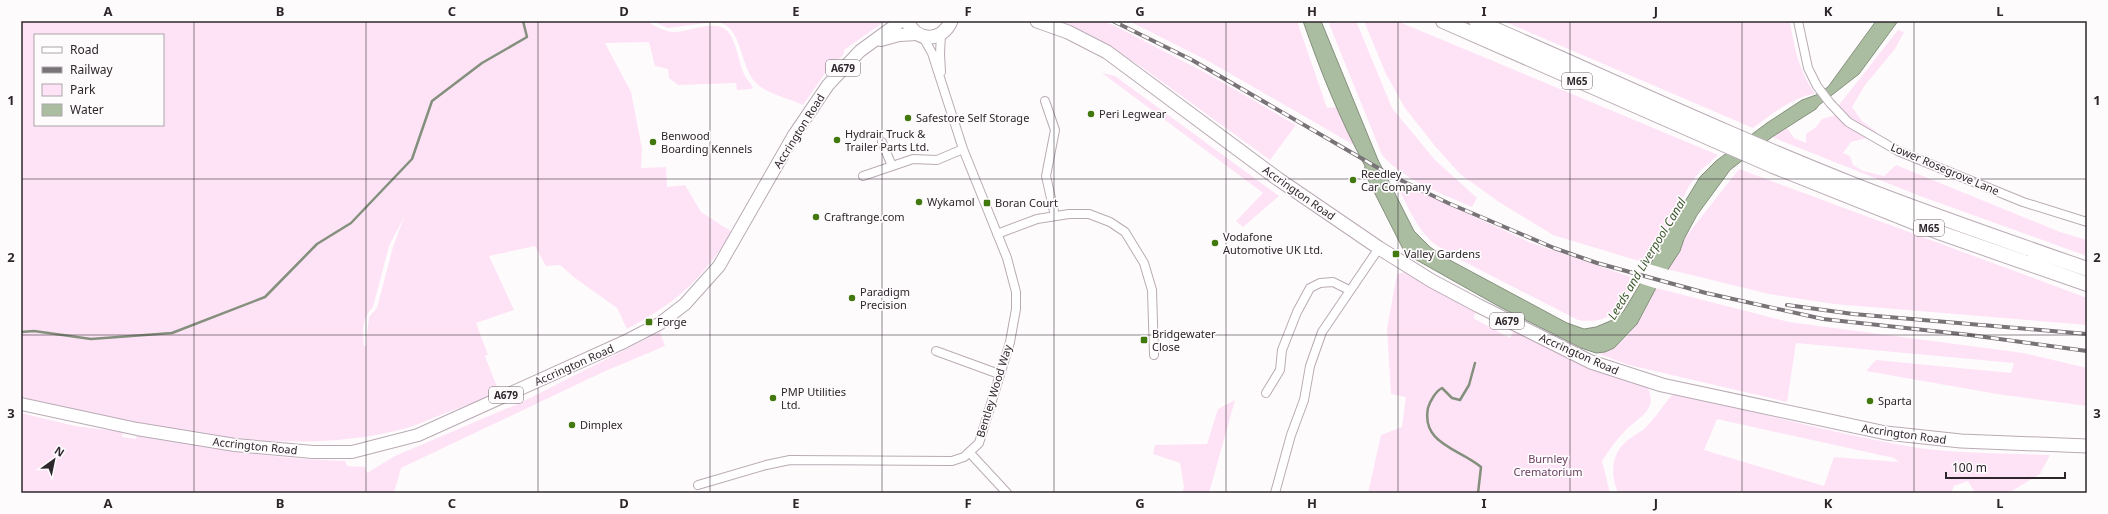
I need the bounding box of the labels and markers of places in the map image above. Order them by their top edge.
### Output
place label: Peri Legwear [1099,106,1167,121]
marker: Peri Legwear [1086,109,1096,119]
place label: Safestore Self Storage [916,110,1029,125]
marker: Safestore Self Storage [903,113,913,123]
place label: Hydrair Truck & Trailer Parts Ltd. [845,126,929,154]
place label: Benwood Boarding Kennels [661,128,752,156]
marker: Hydrair Truck & Trailer Parts Ltd. [832,135,842,145]
marker: Benwood Boarding Kennels [648,137,658,147]
place label: Reedley Car Company [1361,166,1431,194]
marker: Reedley Car Company [1348,175,1358,185]
place label: Wykamol [927,194,975,209]
place label: Boran Court [995,195,1058,210]
marker: Wykamol [914,197,924,207]
marker: Boran Court [982,198,992,208]
place label: Craftrange.com [824,209,905,224]
marker: Craftrange.com [811,212,821,222]
place label: Vodafone Automotive UK Ltd. [1223,229,1323,257]
marker: Vodafone Automotive UK Ltd. [1210,238,1220,248]
place label: Valley Gardens [1404,246,1480,261]
marker: Valley Gardens [1391,249,1401,259]
place label: Paradigm Precision [860,284,910,312]
marker: Paradigm Precision [847,293,857,303]
place label: Forge [657,314,687,329]
marker: Forge [644,317,654,327]
place label: Bridgewater Close [1152,326,1216,354]
marker: Bridgewater Close [1139,335,1149,345]
place label: PMP Utilities Ltd. [781,384,846,412]
marker: PMP Utilities Ltd. [768,393,778,403]
place label: Sparta [1878,393,1912,408]
marker: Sparta [1865,396,1875,406]
place label: Dimplex [580,417,623,432]
marker: Dimplex [567,420,577,430]

